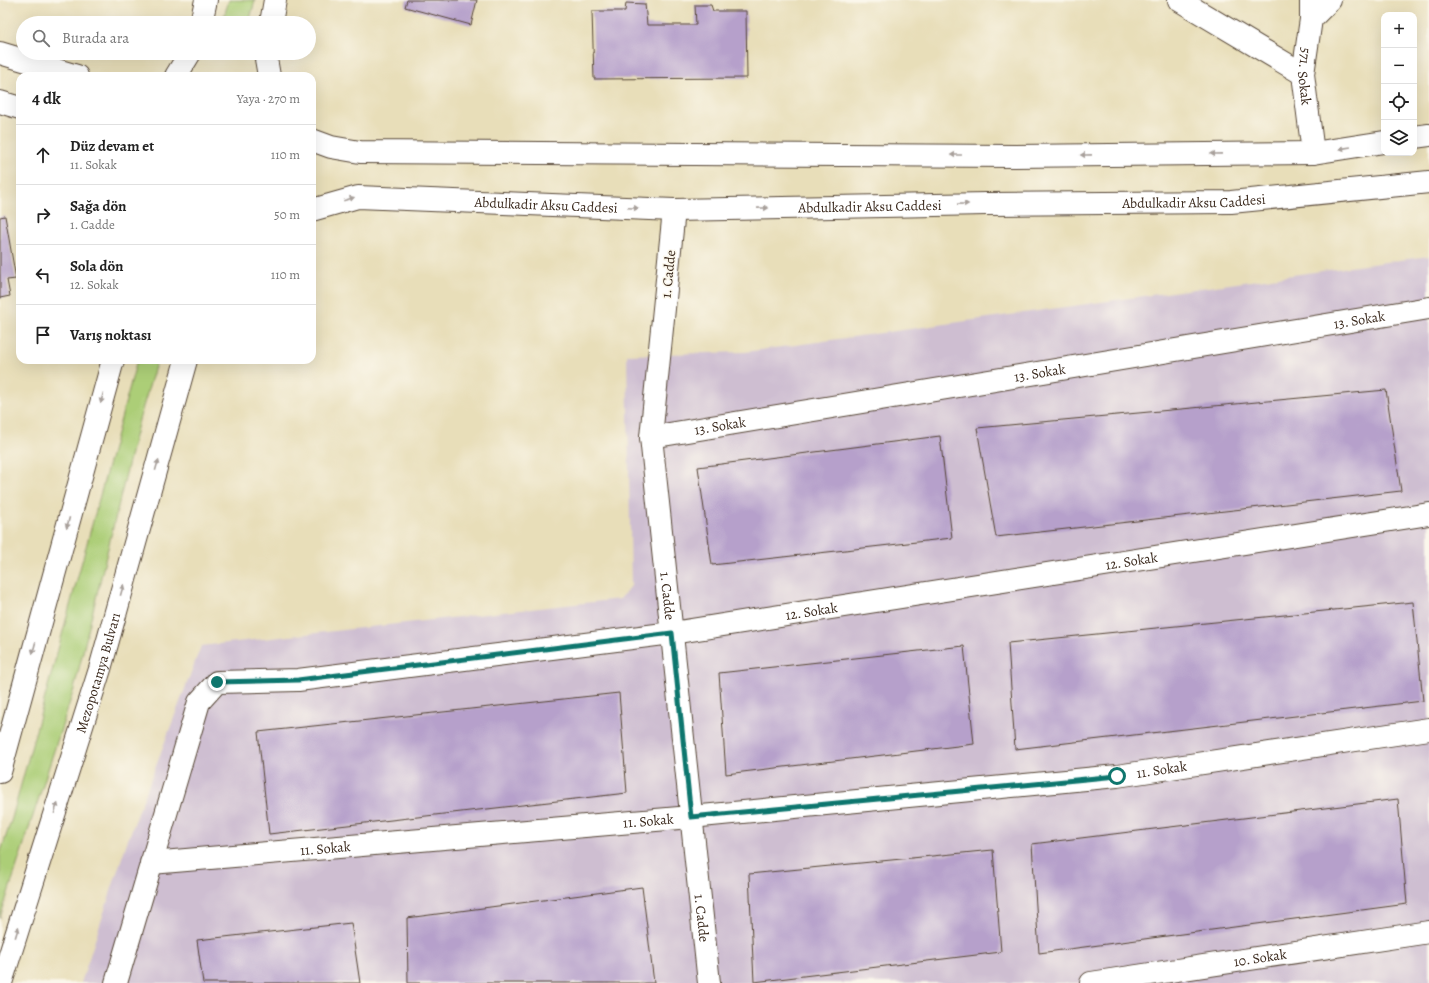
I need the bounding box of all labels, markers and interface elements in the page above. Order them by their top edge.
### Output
map controls [1381,12,1417,156]
button: + [1381,12,1417,48]
search box [16,16,316,60]
icon: search [30,27,52,49]
text: Burada ara [62,28,129,48]
street label: 571. Sokak [1293,46,1316,106]
button: − [1381,48,1417,84]
button: locate [1381,84,1417,120]
text: 4 dk [32,87,61,110]
text: Yaya · 270 m [237,90,300,107]
button: layers [1381,120,1417,156]
text: Düz devam et [70,136,154,156]
icon: ahead [32,144,54,166]
one-way arrow [1339,145,1352,151]
text: 110 m [271,146,300,163]
one-way arrow [1209,151,1222,157]
one-way arrow [949,152,962,158]
one-way arrow [1079,152,1092,158]
text: 11. Sokak [70,156,117,173]
street label: Abdulkadir Aksu Caddesi [1121,190,1267,213]
street label: Abdulkadir Aksu Caddesi [473,193,618,218]
text: Sağa dön [70,196,126,216]
one-way arrow [344,196,356,202]
street label: Abdulkadir Aksu Caddesi [797,196,942,218]
one-way arrow [957,201,970,207]
icon: right [32,204,54,226]
one-way arrow [627,205,640,211]
one-way arrow [757,205,770,211]
text: 50 m [274,206,300,223]
text: 1. Cadde [70,216,115,233]
street label: 1. Cadde [657,249,680,299]
text: Sola dön [70,256,123,276]
icon: left [32,264,54,286]
text: 110 m [271,266,300,283]
text: 12. Sokak [70,276,119,293]
street label: 13. Sokak [1332,306,1387,334]
icon: arrive [32,324,54,346]
text: Varış noktası [70,325,151,345]
street label: 13. Sokak [1013,359,1067,387]
one-way arrow [99,391,105,404]
street label: 13. Sokak [693,412,747,440]
one-way arrow [154,459,160,471]
one-way arrow [65,517,71,529]
street label: 12. Sokak [1104,548,1159,575]
street label: 1. Cadde [655,571,679,621]
one-way arrow [119,584,125,596]
street label: 12. Sokak [784,598,839,625]
street label: Mezopotamya Bulvarı [71,611,125,736]
one-way arrow [31,643,37,655]
route end [208,673,226,691]
street label: 11. Sokak [1135,757,1188,783]
route start [1108,767,1126,785]
one-way arrow [53,802,59,814]
street label: 11. Sokak [622,810,674,833]
street label: 11. Sokak [299,837,352,860]
street label: 1. Cadde [690,893,714,943]
one-way arrow [14,926,20,938]
street label: 10. Sokak [1232,945,1288,971]

